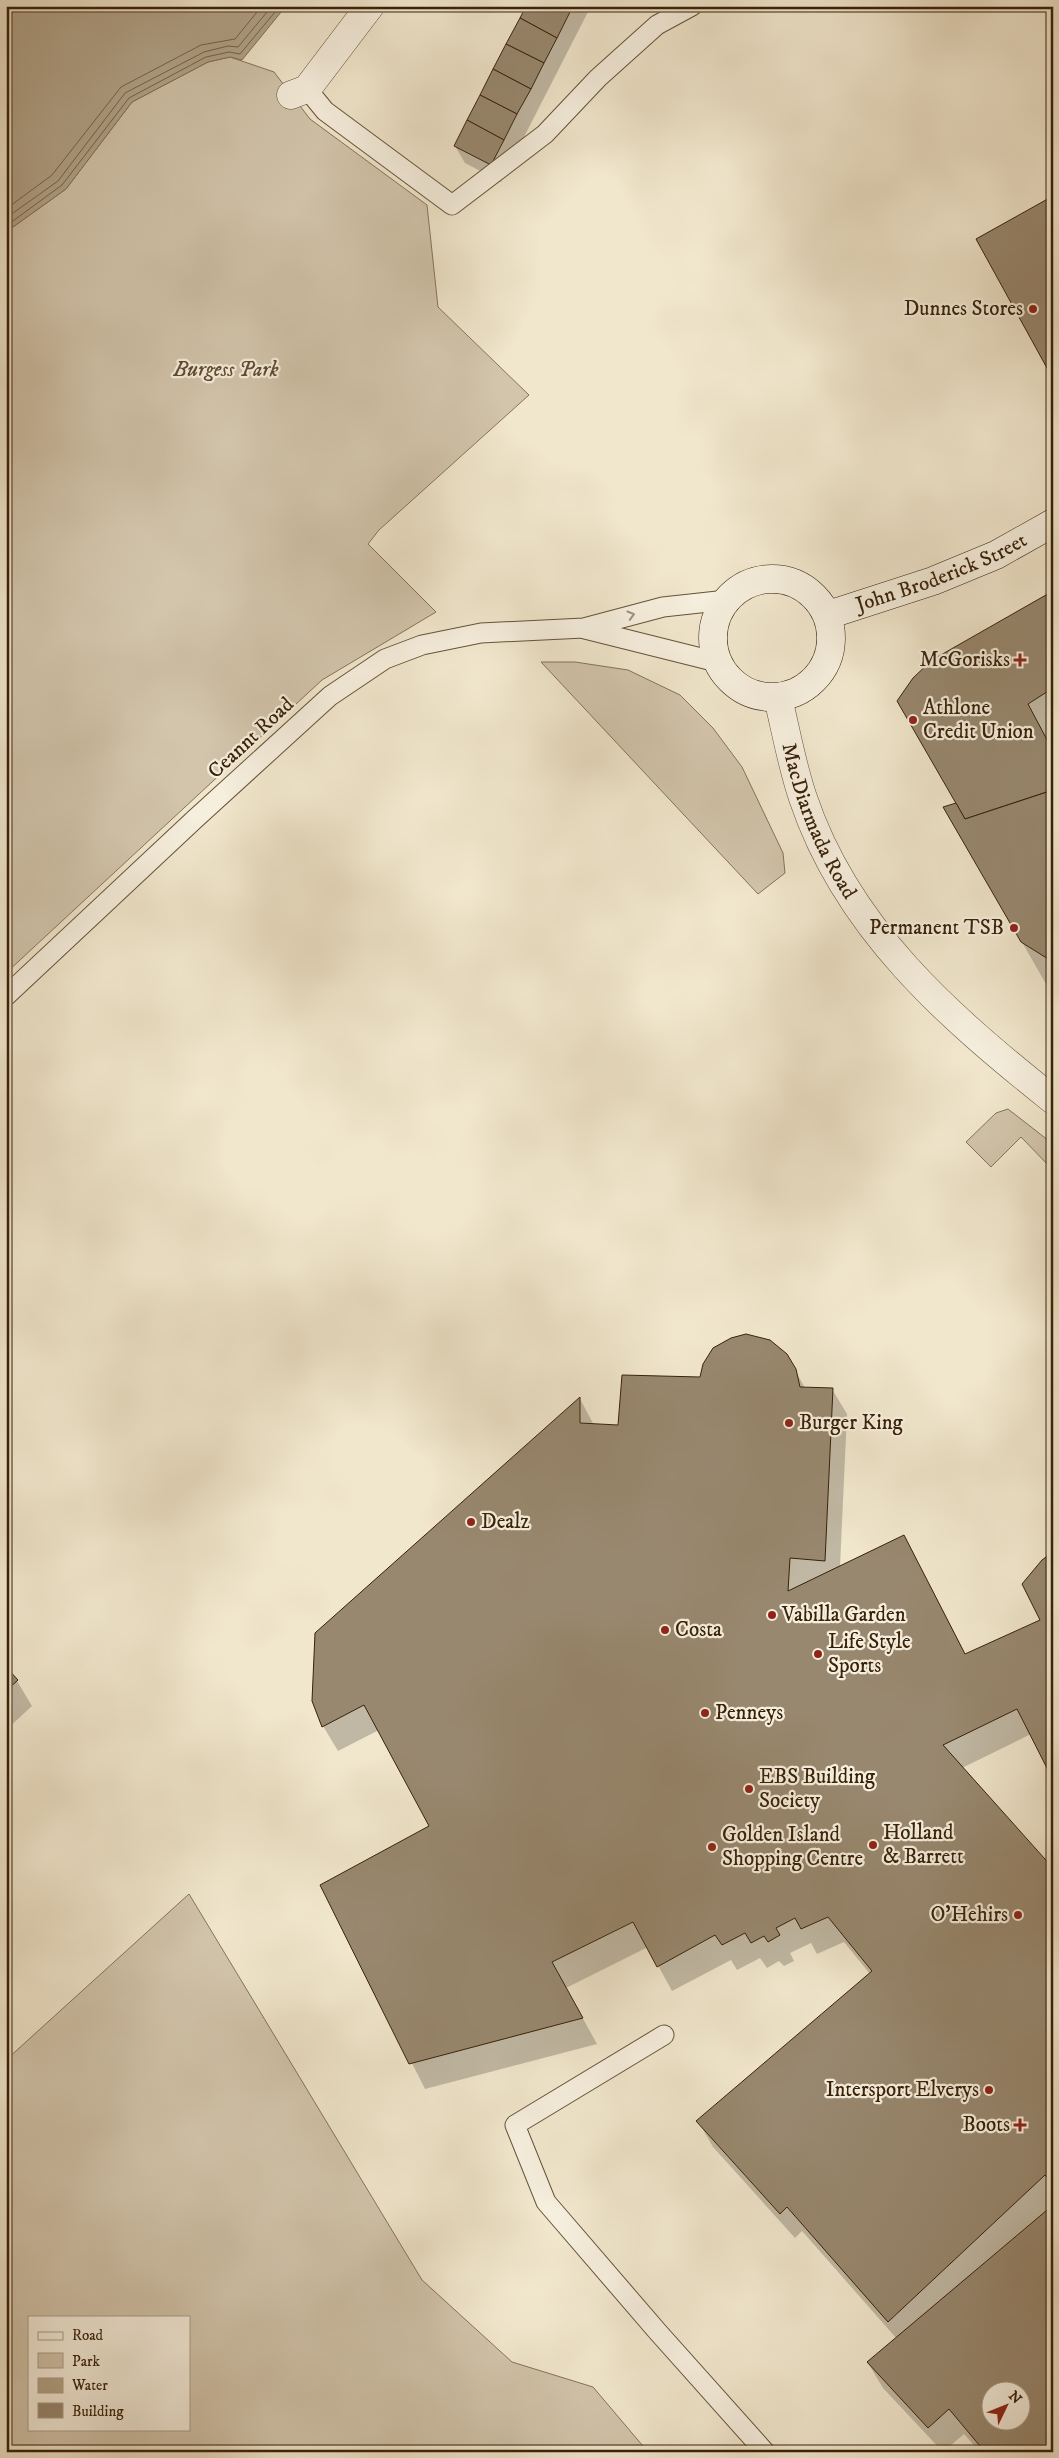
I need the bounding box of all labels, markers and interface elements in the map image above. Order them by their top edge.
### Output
place label: Dunnes Stores [904,296,1023,322]
marker: Dunnes Stores [1027,303,1039,315]
park label: Burgess Park [172,357,279,383]
street label: John Broderick Street [851,527,1032,619]
one-way arrow [626,610,634,620]
place label: McGorisks [920,647,1010,673]
marker: McGorisks [1014,654,1026,666]
street label: Ceannt Road [203,691,300,784]
place label: Athlone Credit Union [923,695,1034,745]
marker: Athlone Credit Union [907,714,919,726]
street label: MacDiarmada Road [776,740,862,904]
place label: Permanent TSB [869,915,1004,941]
marker: Permanent TSB [1008,922,1020,934]
place label: Burger King [799,1410,904,1436]
marker: Burger King [783,1417,795,1429]
place label: Dealz [481,1509,530,1535]
marker: Dealz [465,1516,477,1528]
place label: Vabilla Garden [781,1602,906,1628]
marker: Vabilla Garden [766,1609,778,1621]
place label: Costa [675,1617,722,1643]
marker: Costa [659,1624,671,1636]
place label: Life Style Sports [828,1629,911,1679]
marker: Life Style Sports [812,1648,824,1660]
place label: Penneys [715,1700,783,1726]
marker: Penneys [699,1707,711,1719]
place label: EBS Building Society [759,1764,876,1814]
marker: EBS Building Society [743,1783,755,1795]
place label: Holland & Barrett [883,1820,964,1870]
place label: Golden Island Shopping Centre [722,1822,863,1872]
marker: Holland & Barrett [867,1839,879,1851]
marker: Golden Island Shopping Centre [706,1841,718,1853]
place label: O’Hehirs [930,1902,1008,1928]
marker: O’Hehirs [1012,1909,1024,1921]
place label: Intersport Elverys [826,2077,979,2103]
marker: Intersport Elverys [983,2084,995,2096]
place label: Boots [963,2112,1010,2138]
marker: Boots [1014,2119,1026,2131]
legend [28,2316,190,2430]
text: Road [72,2326,104,2345]
text: Park [72,2352,101,2371]
text: Water [71,2376,108,2395]
north arrow [982,2380,1032,2430]
text: N [1004,2387,1026,2409]
text: Building [72,2402,124,2421]

